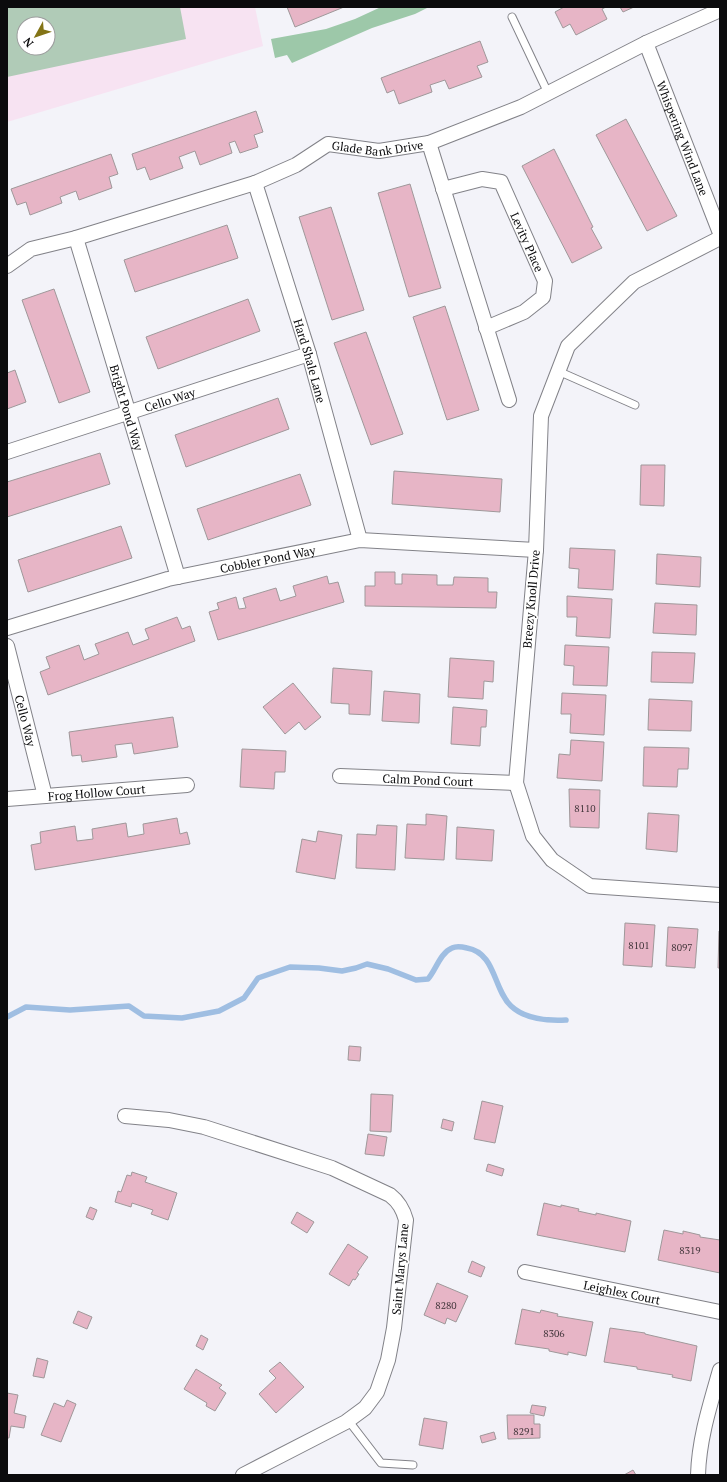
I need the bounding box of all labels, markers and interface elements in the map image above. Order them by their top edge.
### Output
north arrow [16,16,56,56]
text: N [20,34,36,50]
street label: Whispering Wind Lane [654,78,712,198]
street label: Glade Bank Drive [331,137,424,158]
street label: Levity Place [508,210,547,274]
street label: Hard Shale Lane [291,317,330,404]
street label: Bright Pond Way [107,363,147,453]
street label: Cello Way [142,384,198,415]
street label: Cobbler Pond Way [219,542,318,576]
street label: Breezy Knoll Drive [519,549,543,649]
street label: Cello Way [12,693,40,749]
street label: Calm Pond Court [382,770,474,789]
street label: Frog Hollow Court [47,781,147,803]
house number: 8110 [574,802,596,815]
house number: 8101 [628,939,650,952]
house number: 8097 [671,941,693,954]
street label: Saint Marys Lane [389,1223,411,1315]
house number: 8319 [679,1244,701,1257]
street label: Leighlex Court [582,1277,662,1307]
house number: 8280 [435,1299,457,1312]
house number: 8306 [543,1327,565,1340]
house number: 8291 [513,1425,535,1438]

